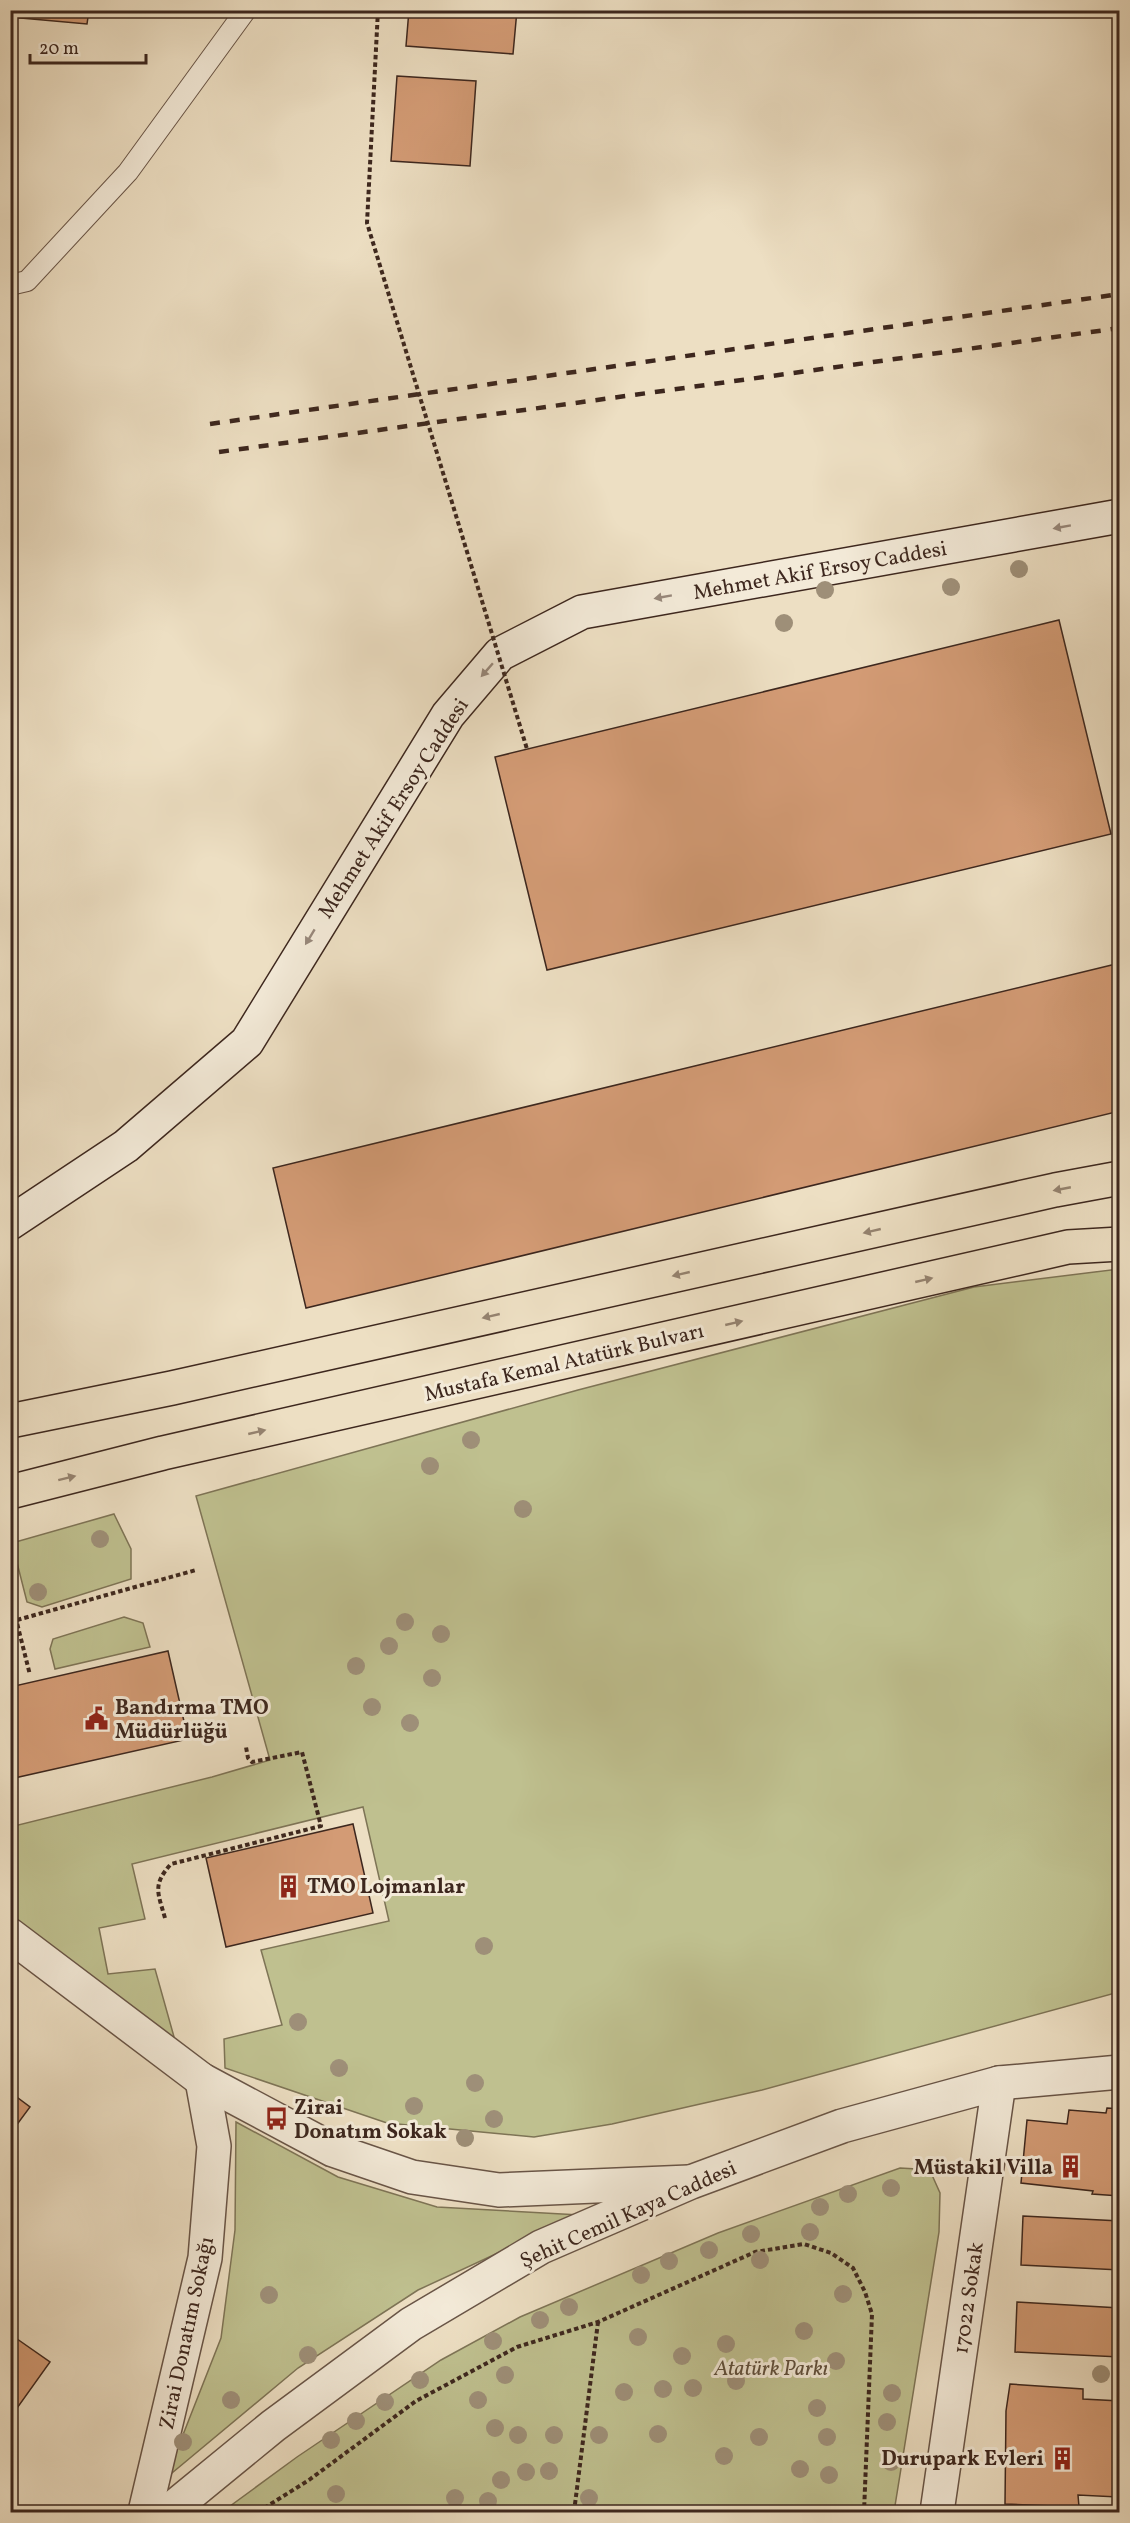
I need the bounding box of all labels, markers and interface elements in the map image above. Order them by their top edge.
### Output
scale bar [30,27,146,65]
text: 20 m [39,37,79,62]
one-way arrow [1052,523,1071,532]
street label: Mehmet Akif Ersoy Caddesi [691,535,949,608]
one-way arrow [653,593,672,602]
one-way arrow [481,662,494,677]
street label: Mehmet Akif Ersoy Caddesi [312,693,476,925]
one-way arrow [305,929,316,945]
one-way arrow [1052,1185,1071,1194]
one-way arrow [862,1227,881,1236]
one-way arrow [672,1269,691,1279]
one-way arrow [914,1275,933,1284]
one-way arrow [481,1312,500,1321]
street label: Mustafa Kemal Atatürk Bulvarı [422,1317,707,1410]
one-way arrow [724,1318,743,1328]
one-way arrow [247,1427,266,1436]
one-way arrow [58,1472,76,1482]
place label: Bandırma TMO Müdürlüğü [115,1694,269,1747]
public building icon: Bandırma TMO Müdürlüğü [84,1706,110,1732]
building icon: TMO Lojmanlar [276,1873,302,1899]
place label: TMO Lojmanlar [307,1873,465,1902]
place label: Zirai Donatım Sokak [294,2094,447,2147]
bus stop icon: Zirai Donatım Sokak [263,2106,289,2132]
street label: Şehit Cemil Kaya Caddesi [516,2154,741,2276]
place label: Müstakil Villa [914,2154,1053,2183]
building icon: Müstakil Villa [1058,2154,1084,2180]
street label: Zirai Donatım Sokağı [153,2234,222,2432]
street label: 17022 Sokak [947,2240,992,2356]
park label: Atatürk Parkı [713,2355,828,2384]
place label: Durupark Evleri [881,2445,1044,2474]
building icon: Durupark Evleri [1049,2445,1075,2471]

